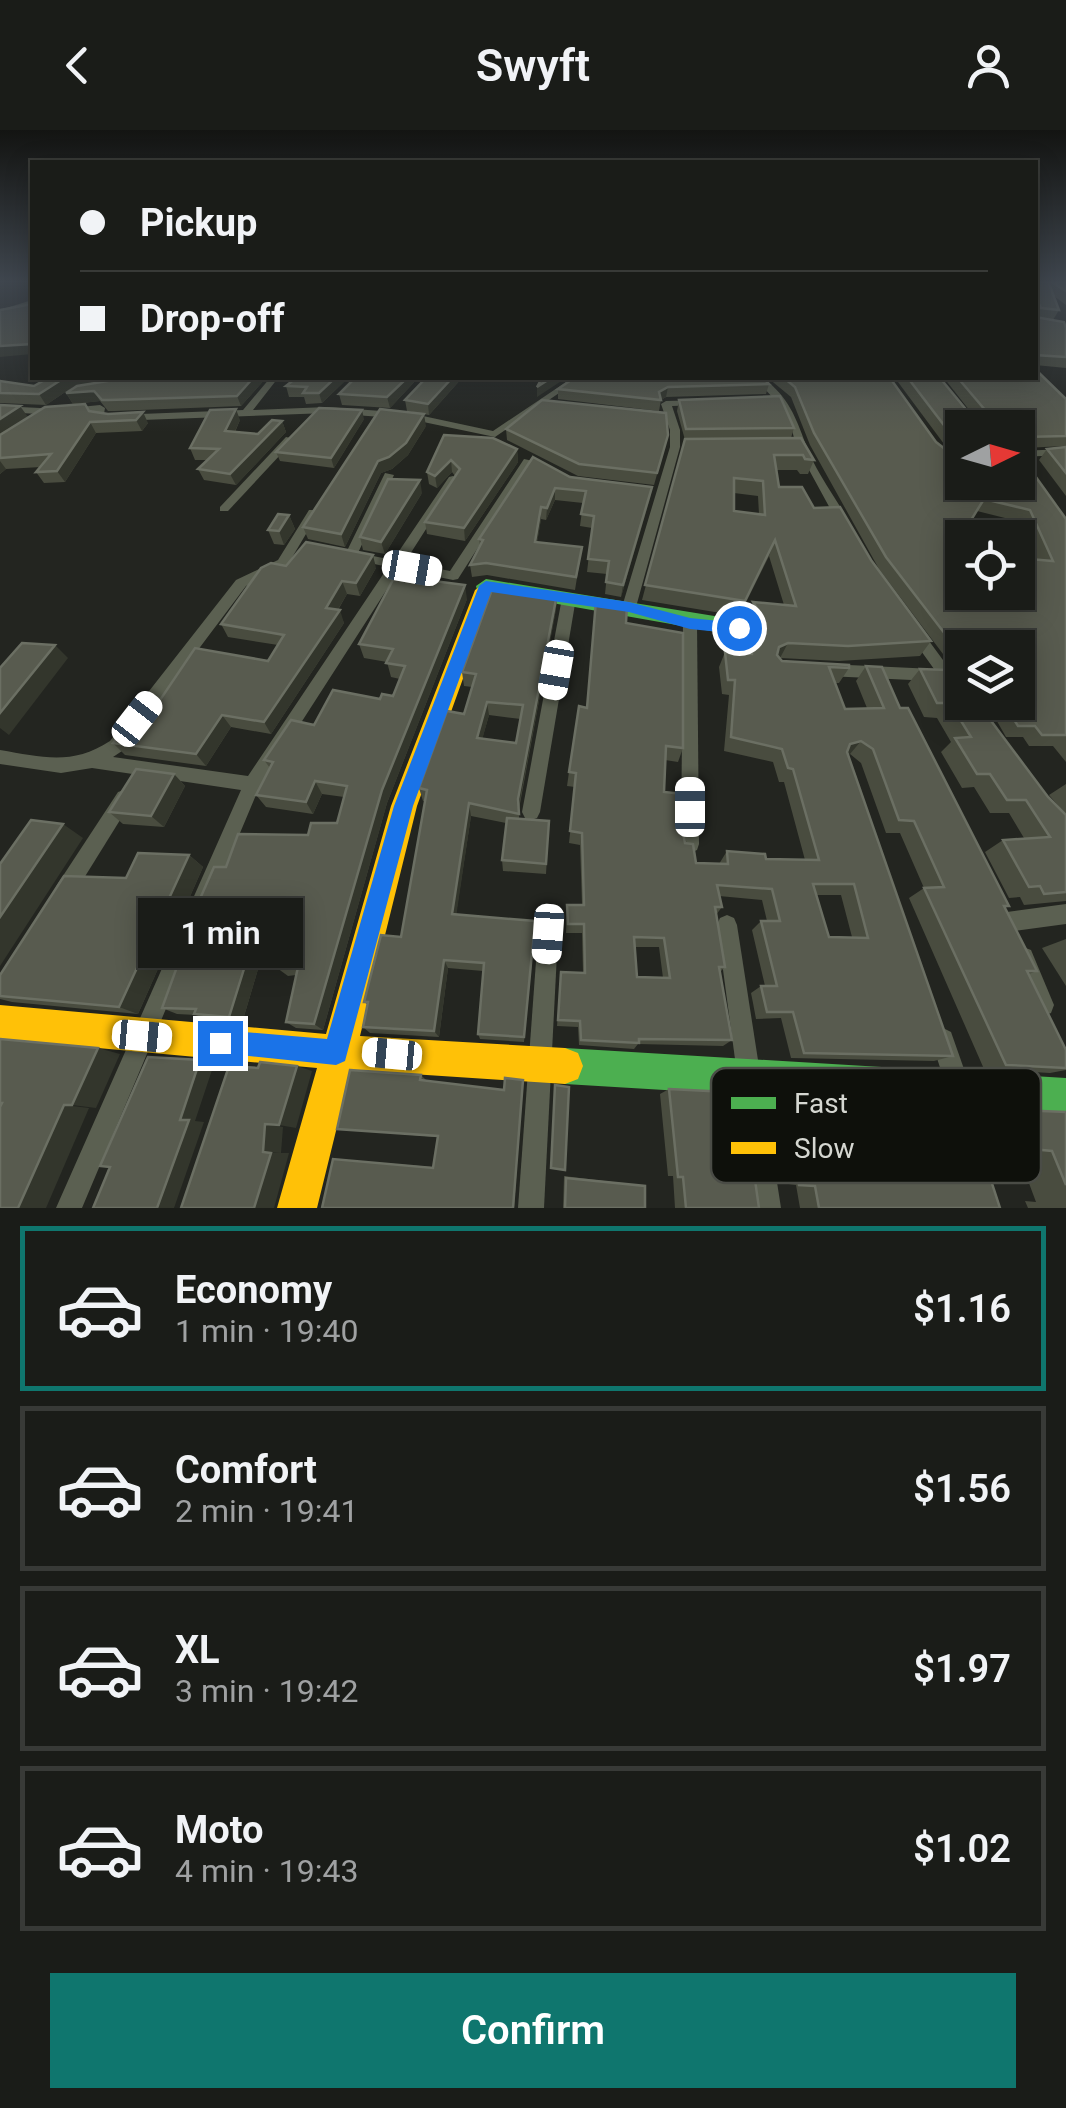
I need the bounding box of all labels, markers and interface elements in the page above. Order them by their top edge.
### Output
icon: back [50,38,105,93]
icon: person [961,38,1016,93]
text: Swyft [476,39,590,92]
text: Pickup [140,201,257,245]
text: Drop-off [140,297,285,341]
north arrow [945,410,1035,500]
map controls [945,410,1035,720]
button: locate [945,520,1035,610]
car [380,548,444,588]
route start [717,606,762,651]
button: layers [945,630,1035,720]
car [536,638,576,702]
car [107,686,167,752]
car [675,777,705,837]
callout: 1 min [138,898,302,968]
car [531,903,565,965]
text: 1 min [180,914,261,952]
car [111,1018,173,1054]
route end [198,1021,243,1066]
car [361,1036,423,1072]
legend [711,1068,1041,1183]
text: Fast [794,1087,848,1120]
text: Slow [794,1132,854,1165]
icon: car [55,1264,145,1354]
text: Economy [175,1268,332,1312]
text: $1.16 [913,1287,1011,1331]
text: 1 min · 19:40 [175,1312,358,1350]
icon: car [55,1444,145,1534]
text: Comfort [175,1448,317,1492]
text: $1.56 [913,1467,1011,1511]
text: 2 min · 19:41 [175,1492,358,1530]
icon: car [55,1624,145,1714]
text: XL [175,1628,220,1672]
text: $1.97 [913,1647,1011,1691]
text: 3 min · 19:42 [175,1672,358,1710]
icon: car [55,1804,145,1894]
text: Moto [175,1808,264,1852]
text: $1.02 [913,1827,1011,1871]
text: 4 min · 19:43 [175,1852,358,1890]
button: Confirm [50,1973,1016,2088]

